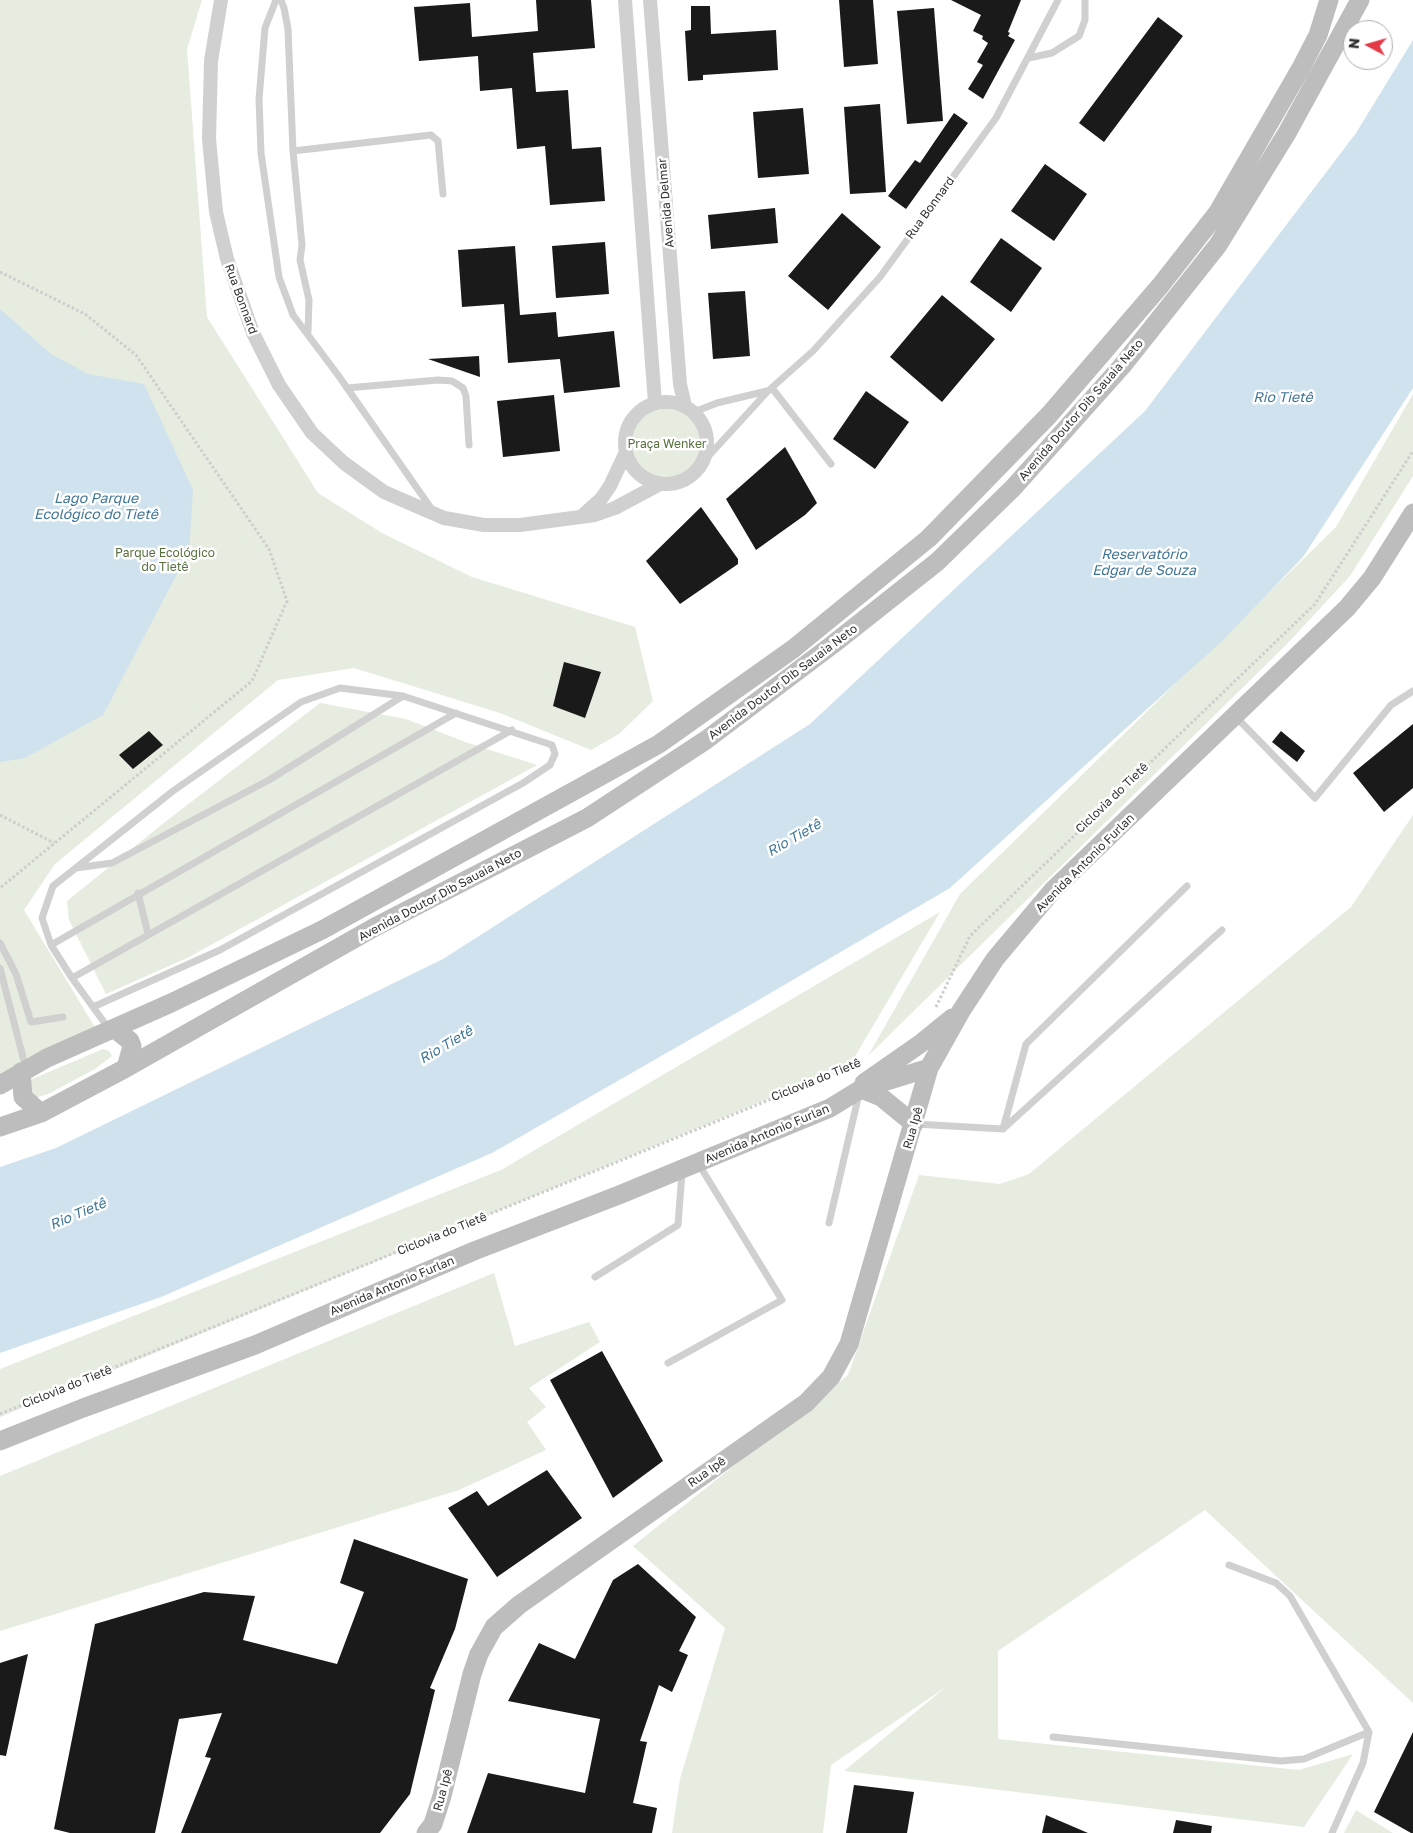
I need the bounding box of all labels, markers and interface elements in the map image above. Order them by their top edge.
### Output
north arrow [1343,20,1393,70]
text: N [1345,37,1363,50]
street label: Avenida Delmar [655,158,677,248]
street label: Rua Bonnard [903,174,957,242]
street label: Rua Bonnard [222,262,260,336]
street label: Avenida Doutor Dib Sauaia Neto [1016,336,1146,484]
water label: Rio Tietê [1253,390,1313,406]
park label: Praça Wenker [627,437,707,451]
water label: Lago Parque Ecológico do Tietê [34,491,158,524]
park label: Parque Ecológico do Tietê [115,546,215,574]
water label: Reservatório Edgar de Souza [1092,547,1196,580]
street label: Avenida Doutor Dib Sauaia Neto [706,621,860,743]
street label: Ciclovia do Tietê [1073,760,1151,836]
street label: Avenida Antonio Furlan [1033,811,1137,915]
water label: Rio Tietê [764,816,824,860]
street label: Avenida Doutor Dib Sauaia Neto [356,846,524,944]
water label: Rio Tietê [416,1022,476,1068]
street label: Ciclovia do Tietê [769,1055,863,1105]
street label: Avenida Antonio Furlan [703,1101,831,1167]
street label: Rua Ipê [900,1105,926,1151]
water label: Rio Tietê [47,1195,109,1233]
street label: Ciclovia do Tietê [395,1209,489,1259]
street label: Avenida Antonio Furlan [328,1253,456,1319]
street label: Ciclovia do Tietê [20,1362,114,1412]
street label: Rua Ipê [685,1454,729,1490]
street label: Rua Ipê [430,1767,456,1813]

